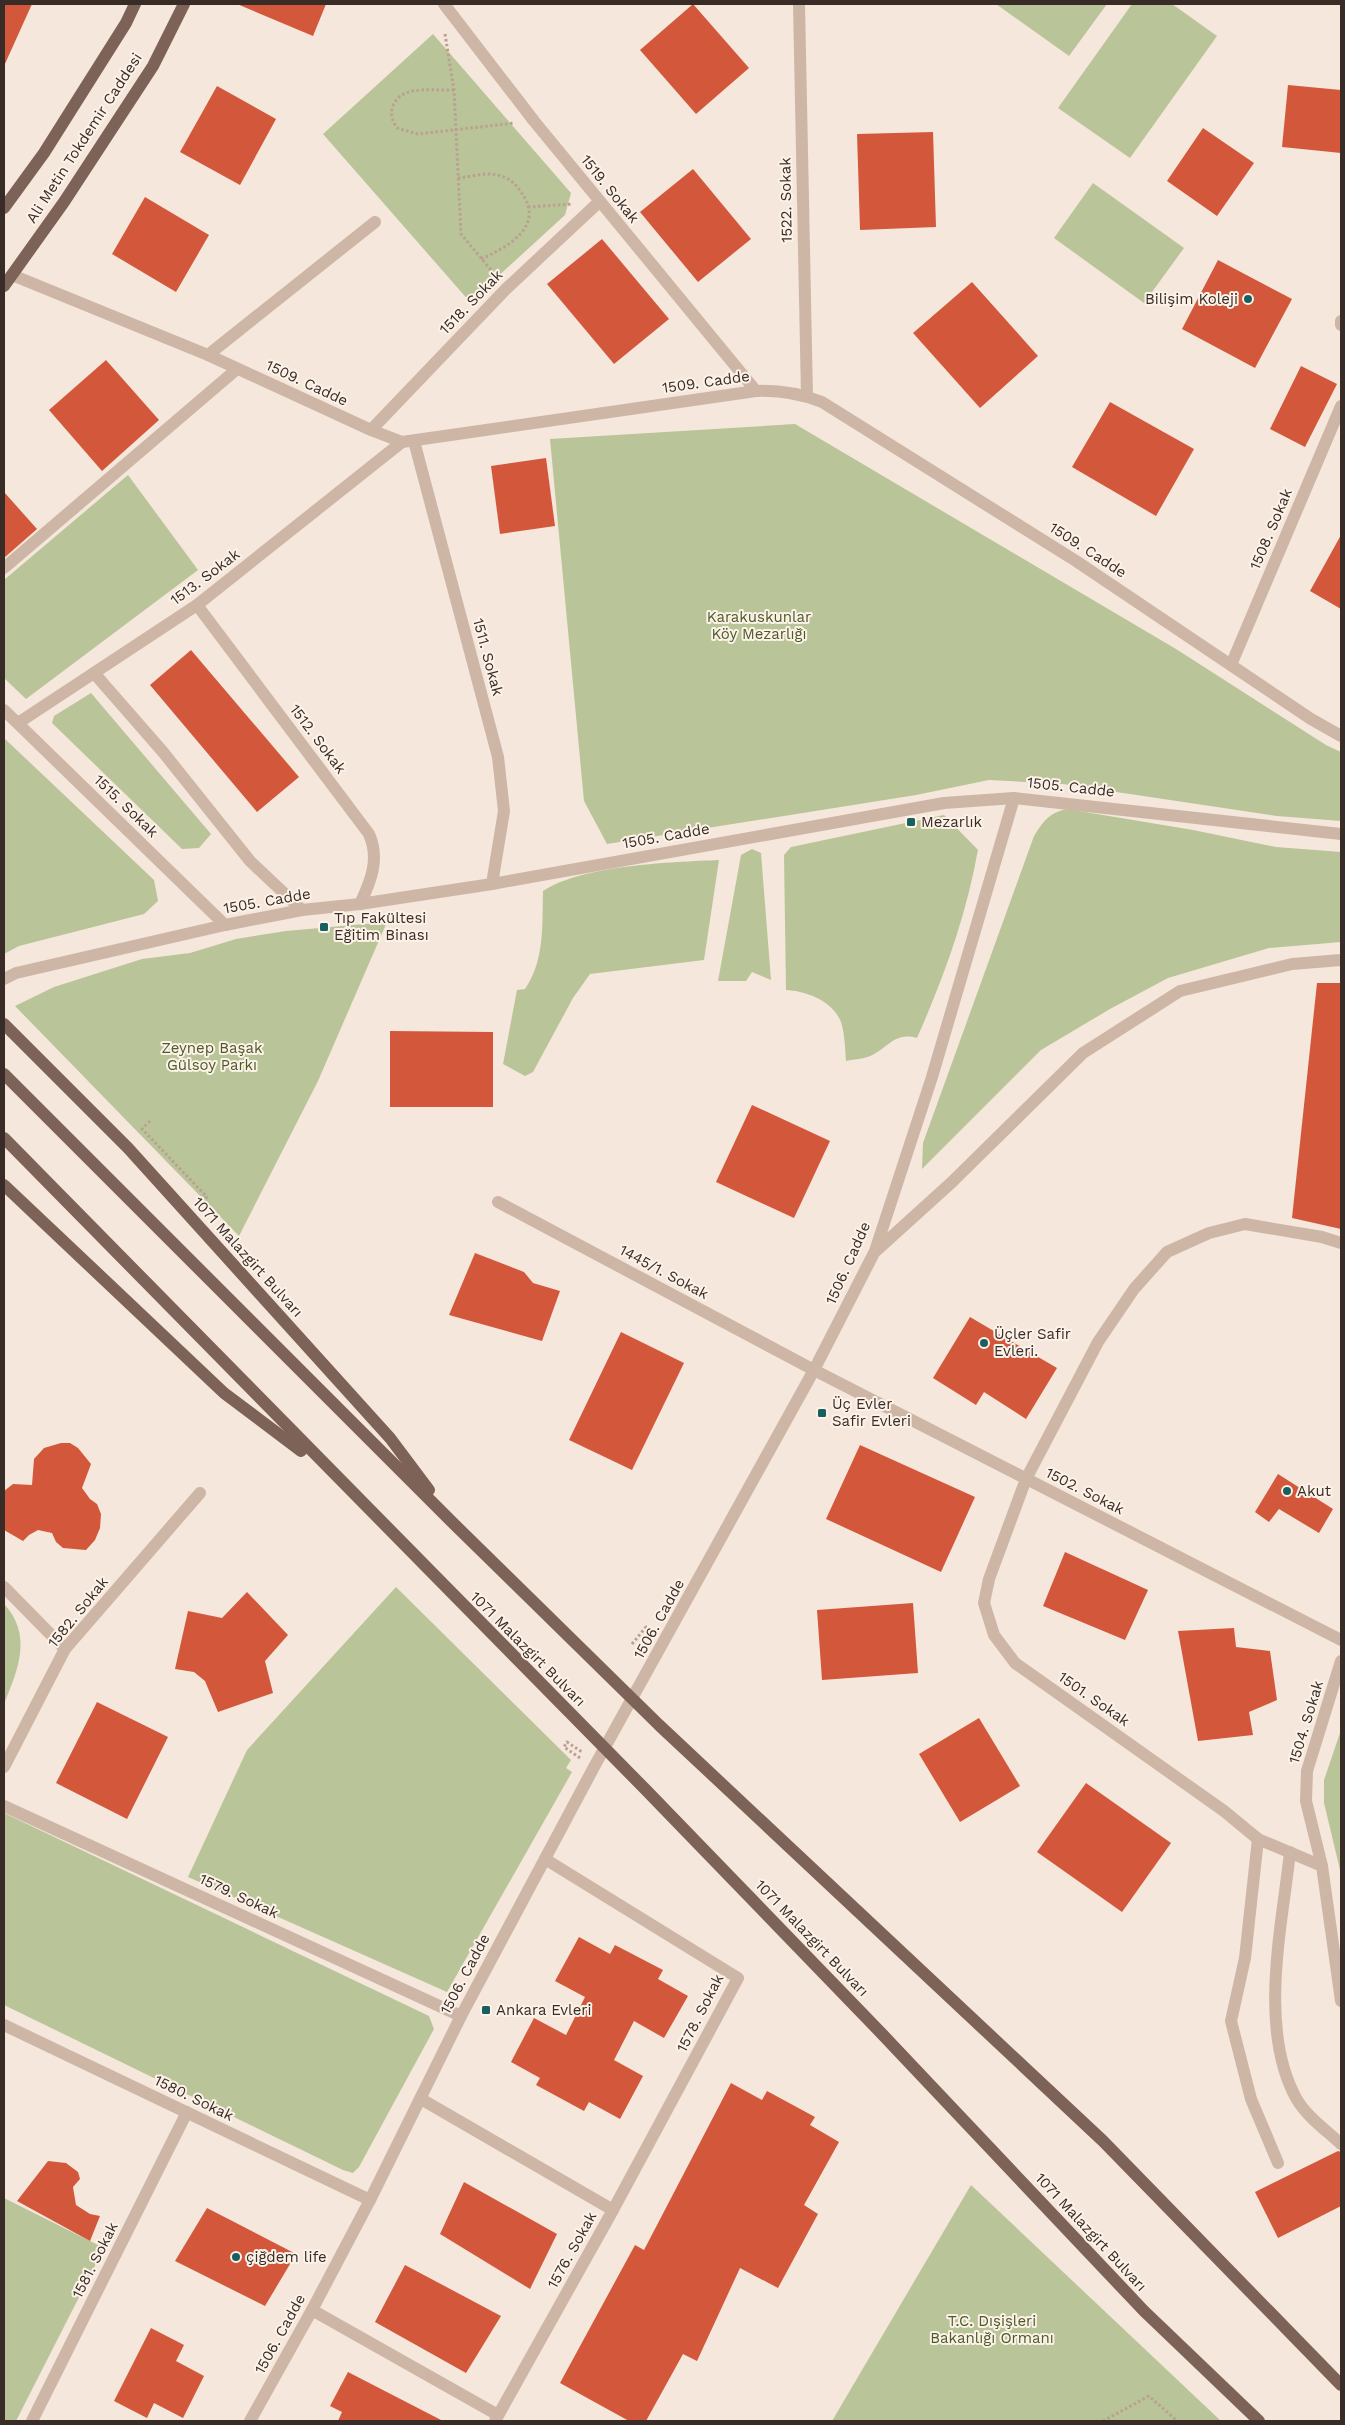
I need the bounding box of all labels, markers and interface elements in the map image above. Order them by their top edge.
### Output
street label: Ali Metin Tokdemir Caddesi [22,50,146,226]
street label: 1519. Sokak [577,151,643,227]
street label: 1522. Sokak [776,157,796,243]
street label: 1518. Sokak [436,266,507,338]
place label: Bilişim Koleji [1145,290,1238,308]
marker: Bilişim Koleji [1242,293,1254,305]
street label: 1509. Cadde [263,356,351,410]
street label: 1509. Cadde [661,367,751,397]
street label: 1508. Sokak [1246,485,1296,572]
street label: 1509. Cadde [1046,518,1130,582]
street label: 1513. Sokak [167,545,244,609]
park label: Karakuskunlar Köy Mezarlığı [707,608,811,643]
street label: 1511. Sokak [469,616,507,698]
street label: 1512. Sokak [286,701,350,778]
street label: 1515. Sokak [90,771,162,841]
street label: 1505. Cadde [1026,773,1116,801]
place label: Mezarlık [921,813,983,831]
marker: Mezarlık [905,816,917,828]
street label: 1505. Cadde [621,819,711,853]
street label: 1505. Cadde [222,884,312,918]
place label: Tıp Fakültesi Eğitim Binası [334,909,429,944]
marker: Tıp Fakültesi Eğitim Binası [318,921,330,933]
park label: Zeynep Başak Gülsoy Parkı [162,1039,263,1074]
street label: 1071 Malazgirt Bulvarı [189,1193,307,1321]
street label: 1506. Cadde [822,1219,874,1307]
street label: 1445/1. Sokak [616,1241,712,1303]
place label: Üçler Safir Evleri. [994,1325,1071,1360]
marker: Üçler Safir Evleri. [978,1337,990,1349]
place label: Üç Evler Safir Evleri [832,1395,911,1430]
marker: Üç Evler Safir Evleri [816,1407,828,1419]
street label: 1502. Sokak [1043,1464,1128,1519]
place label: Akut [1297,1482,1332,1500]
marker: Akut [1281,1485,1293,1497]
street label: 1582. Sokak [44,1573,112,1651]
street label: 1506. Cadde [630,1576,688,1662]
street label: 1071 Malazgirt Bulvarı [467,1588,589,1710]
street label: 1501. Sokak [1055,1668,1133,1730]
street label: 1504. Sokak [1285,1678,1327,1766]
street label: 1579. Sokak [197,1870,282,1922]
street label: 1071 Malazgirt Bulvarı [752,1876,872,2000]
street label: 1506. Cadde [436,1931,494,2017]
street label: 1578. Sokak [673,1971,728,2055]
place label: Ankara Evleri [496,2001,591,2019]
marker: Ankara Evleri [480,2004,492,2016]
street label: 1580. Sokak [151,2071,237,2125]
street label: 1071 Malazgirt Bulvarı [1032,2169,1150,2295]
street label: 1576. Sokak [544,2208,601,2291]
street label: 1581. Sokak [68,2219,122,2301]
place label: çiğdem life [246,2248,327,2266]
marker: çiğdem life [230,2251,242,2263]
street label: 1506. Cadde [251,2291,309,2377]
park label: T.C. Dışişleri Bakanlığı Ormanı [930,2312,1054,2347]

